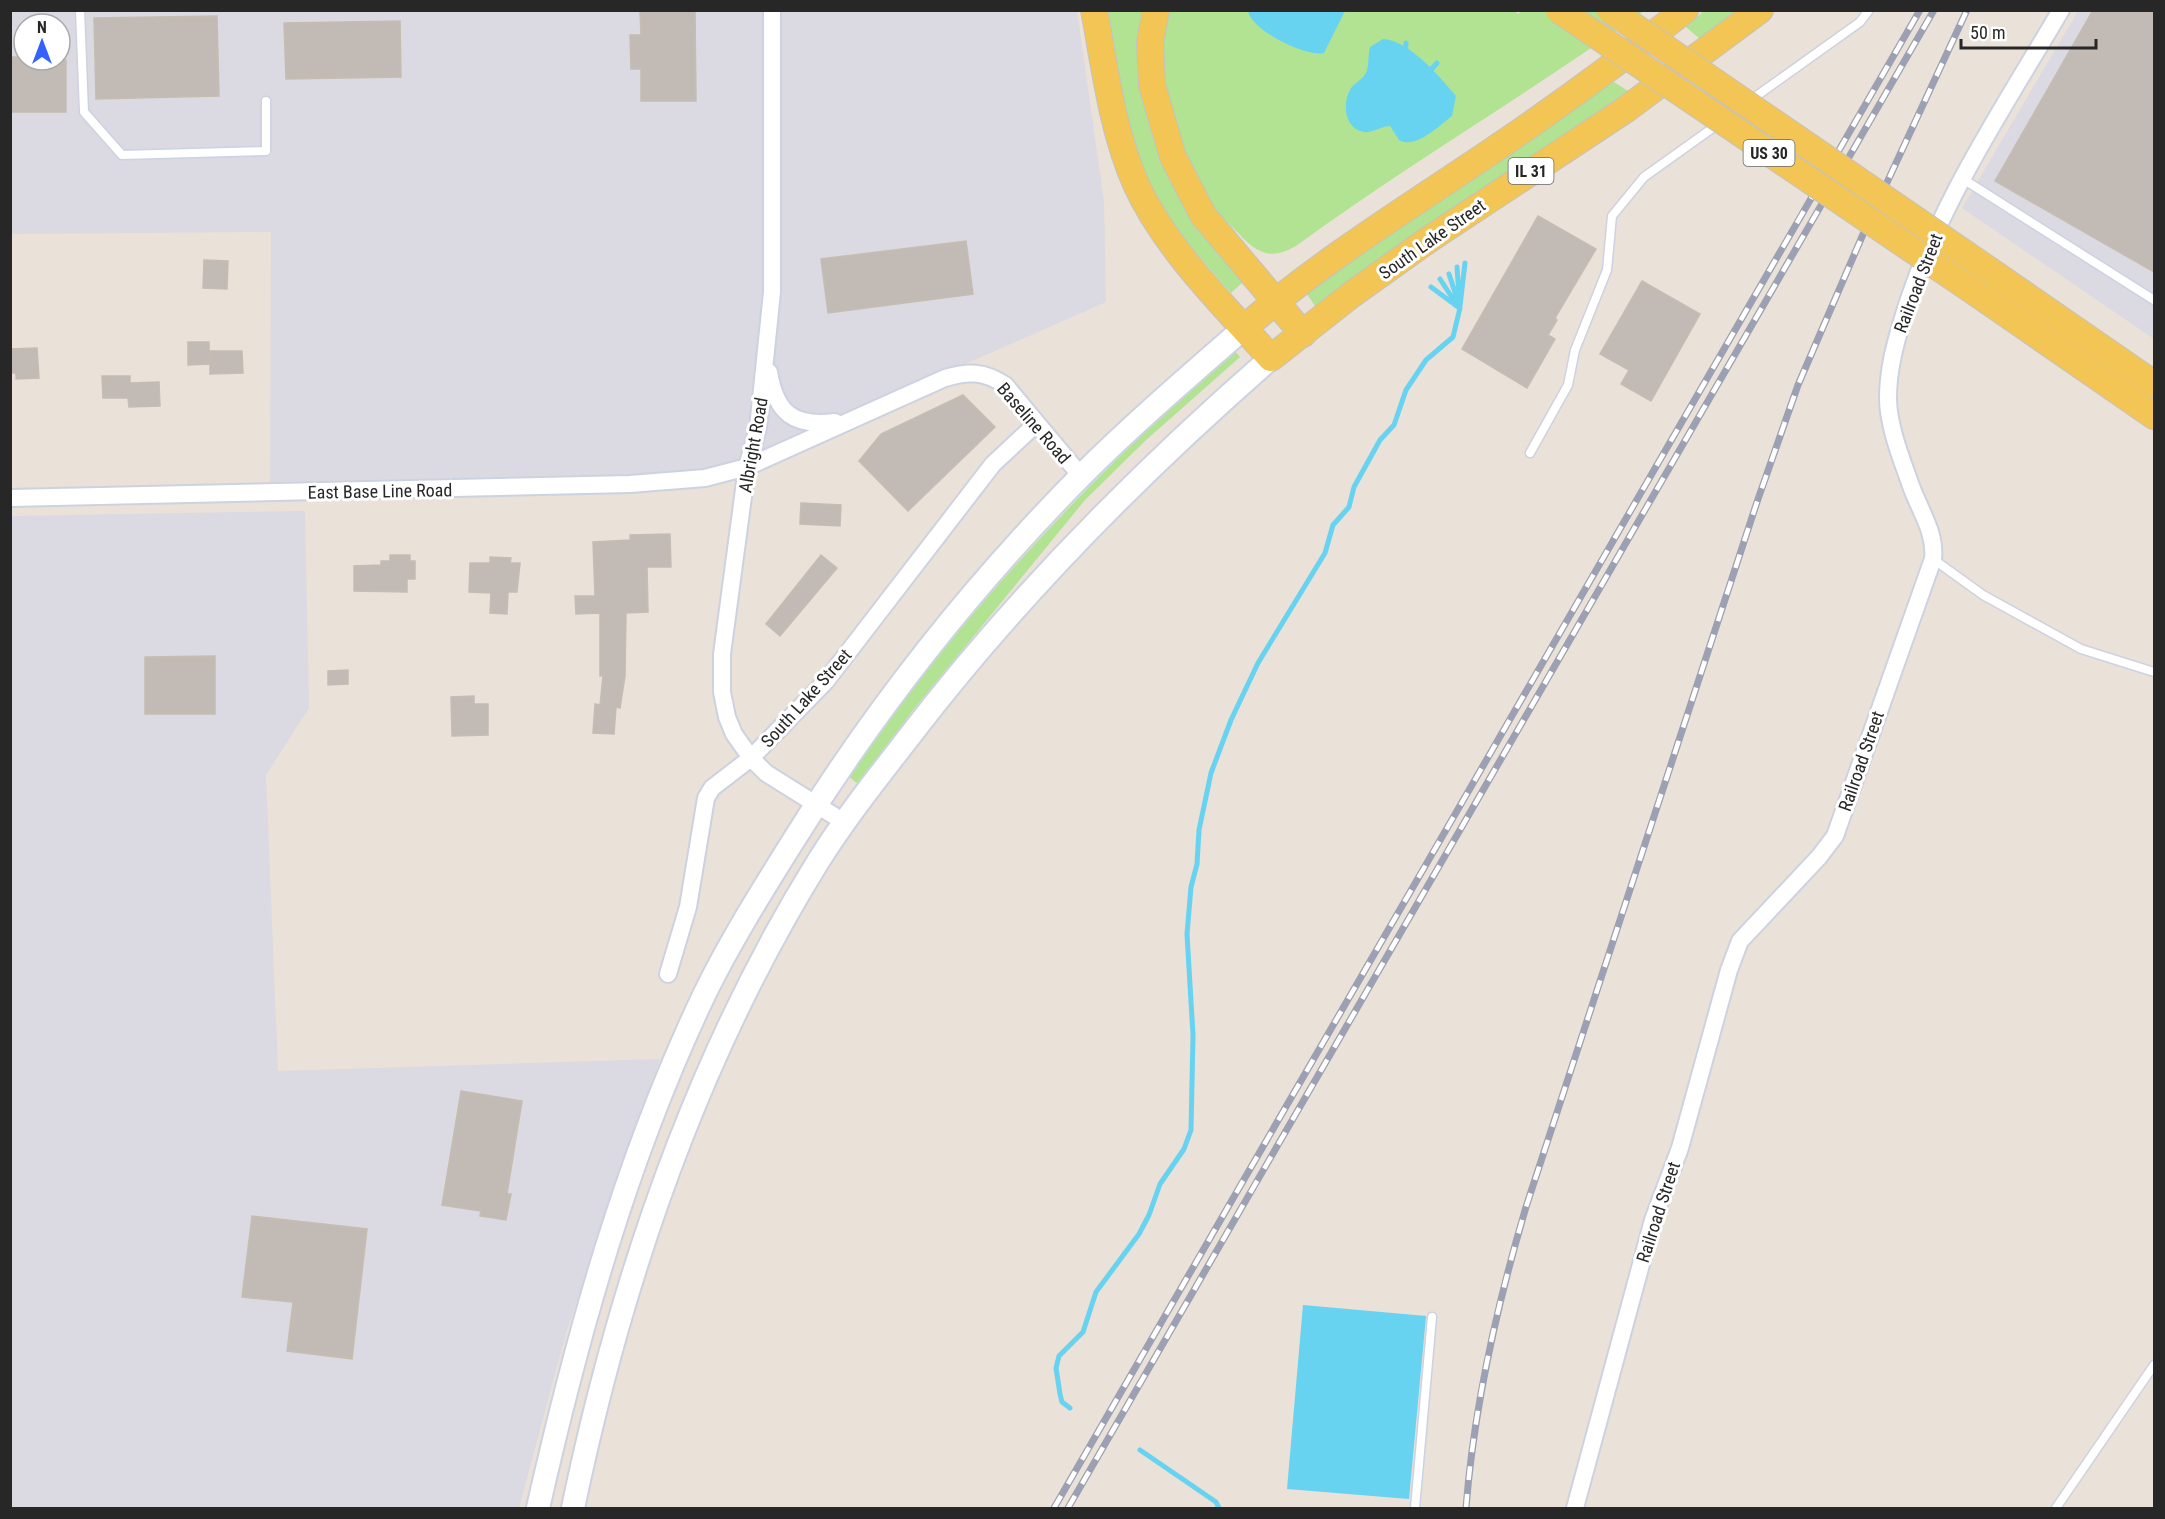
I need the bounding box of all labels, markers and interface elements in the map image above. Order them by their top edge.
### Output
north arrow [12,12,72,72]
scale bar [1961,12,2096,50]
text: N [37,18,47,37]
text: 50 m [1970,22,2005,43]
road number: US 30 [1744,140,1794,166]
road number: IL 31 [1508,158,1553,184]
street label: South Lake Street [1375,195,1489,283]
street label: Railroad Street [1889,230,1947,336]
street label: Baseline Road [993,378,1075,468]
street label: Albright Road [734,396,772,494]
street label: East Base Line Road [308,479,452,503]
street label: South Lake Street [756,644,856,752]
street label: Railroad Street [1834,708,1888,814]
street label: Railroad Street [1632,1159,1684,1265]

